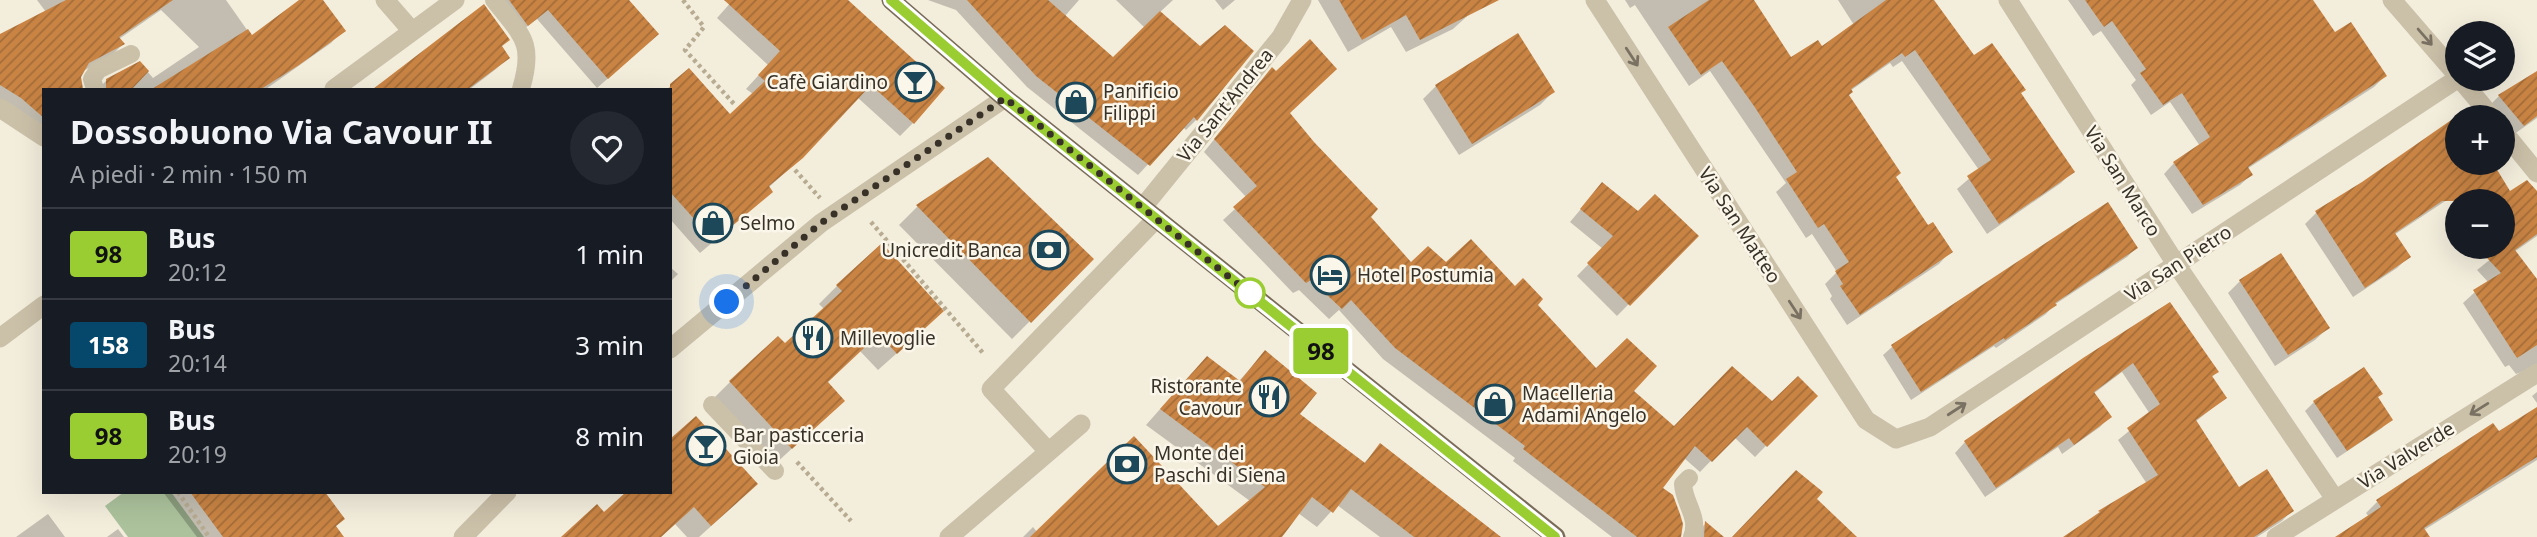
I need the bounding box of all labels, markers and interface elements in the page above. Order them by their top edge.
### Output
map controls [2445,21,2515,259]
button: layers [2445,21,2515,91]
one-way arrow [2416,28,2432,46]
street label: Via Sant'Andrea [1171,43,1279,167]
one-way arrow [1626,47,1640,67]
bar icon: Cafè Giardino [894,61,936,103]
place label: Cafè Giardino [766,69,888,95]
place label: Panificio Filippi [1103,78,1179,126]
shop icon: Panificio Filippi [1055,81,1097,123]
button: + [2445,105,2515,175]
text: Dossobuono Via Cavour II [70,109,493,154]
button: heart [570,111,644,185]
street label: Via San Marco [2079,121,2167,241]
text: A piedi · 2 min · 150 m [70,158,308,190]
street label: Via San Matteo [1693,162,1787,288]
button: − [2445,189,2515,259]
shop icon: Selmo [692,202,734,244]
place label: Selmo [740,210,795,236]
street label: Via San Pietro [2120,219,2236,307]
text: Bus [168,220,215,256]
bank icon: Unicredit Banca [1028,229,1070,271]
text: 1 min [575,236,644,272]
text: 98 [95,237,122,270]
place label: Unicredit Banca [881,237,1022,263]
hotel icon: Hotel Postumia [1309,254,1351,296]
text: 20:12 [168,256,227,288]
place label: Hotel Postumia [1357,262,1494,288]
unlabelled marker [1235,278,1265,308]
your location [709,284,744,319]
one-way arrow [1789,300,1803,320]
text: Bus [168,311,215,347]
restaurant icon: Millevoglie [792,317,834,359]
place label: Millevoglie [840,325,936,351]
text: 3 min [575,327,644,363]
text: 158 [88,328,129,361]
line badge: 98 [1290,328,1352,374]
text: 98 [1307,334,1335,367]
text: 20:14 [168,347,227,379]
place label: Ristorante Cavour [1150,373,1242,421]
restaurant icon: Ristorante Cavour [1248,376,1290,418]
place label: Macelleria Adami Angelo [1522,380,1647,428]
shop icon: Macelleria Adami Angelo [1474,383,1516,425]
text: Bus [168,402,215,438]
one-way arrow [1947,402,1966,417]
one-way arrow [2470,402,2489,417]
street label: Via Valverde [2353,415,2459,495]
text: 8 min [575,418,644,454]
text: 98 [95,419,122,452]
place label: Bar pasticceria Gioia [733,422,864,470]
bar icon: Bar pasticceria Gioia [685,425,727,467]
text: 20:19 [168,438,227,470]
place label: Monte dei Paschi di Siena [1154,440,1286,488]
bank icon: Monte dei Paschi di Siena [1106,443,1148,485]

